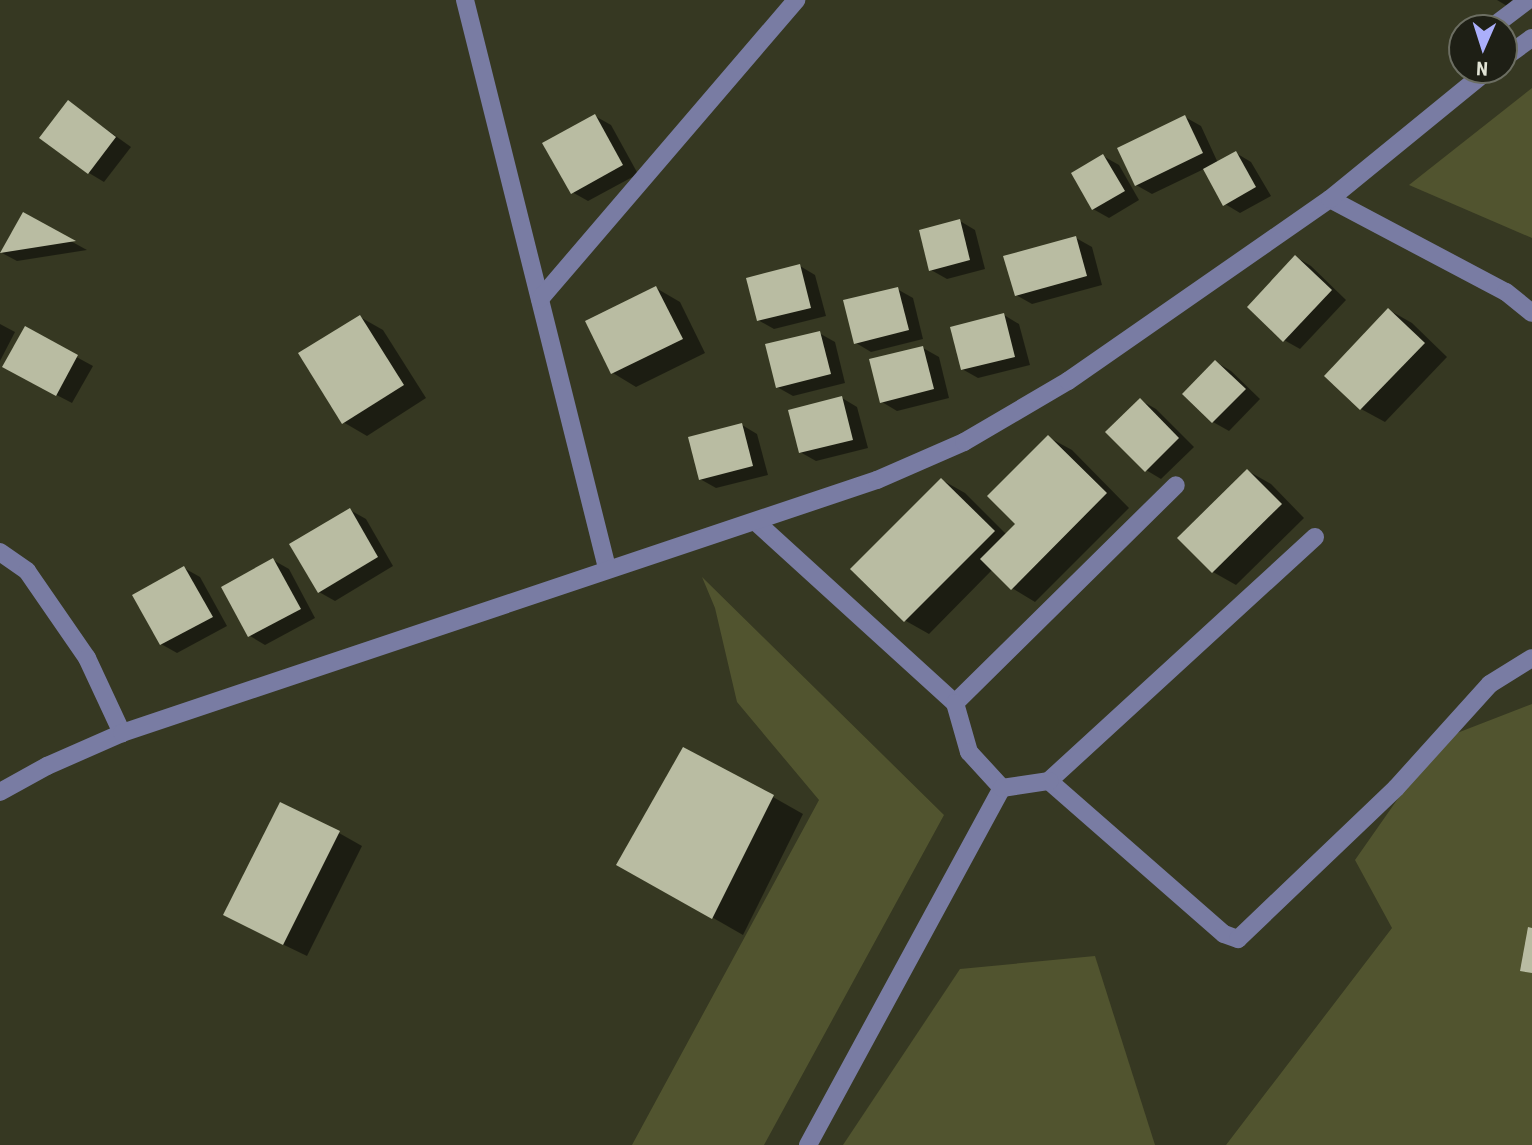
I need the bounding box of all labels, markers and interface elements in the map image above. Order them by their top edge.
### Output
north arrow [1448,14,1518,84]
text: N [1476,57,1488,80]

